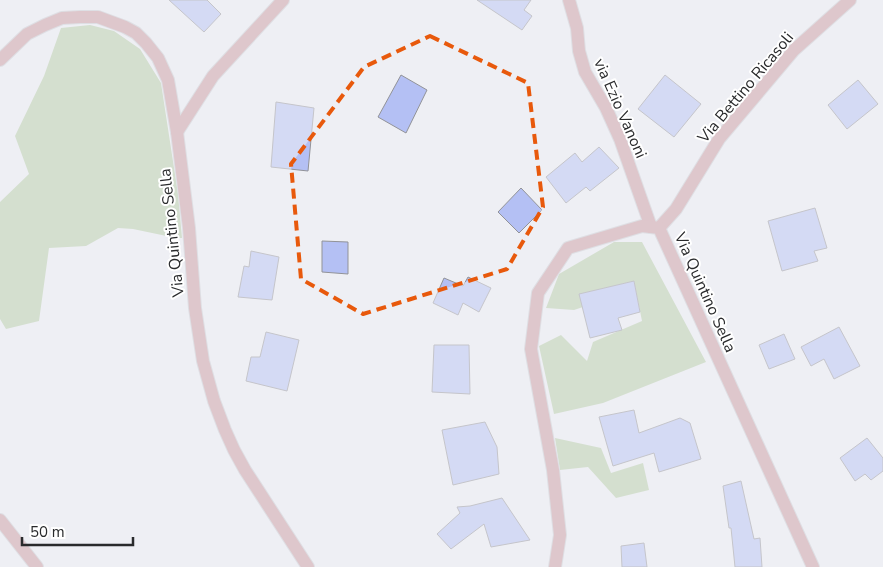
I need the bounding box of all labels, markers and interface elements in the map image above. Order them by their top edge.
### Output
street label: Via Bettino Ricasoli [692,27,799,149]
street label: via Ezio Vanoni [588,55,652,162]
street label: Via Quintino Sella [154,168,190,299]
street label: Via Quintino Sella [668,228,741,356]
scale bar [22,514,134,546]
text: 50 m [30,522,65,542]

